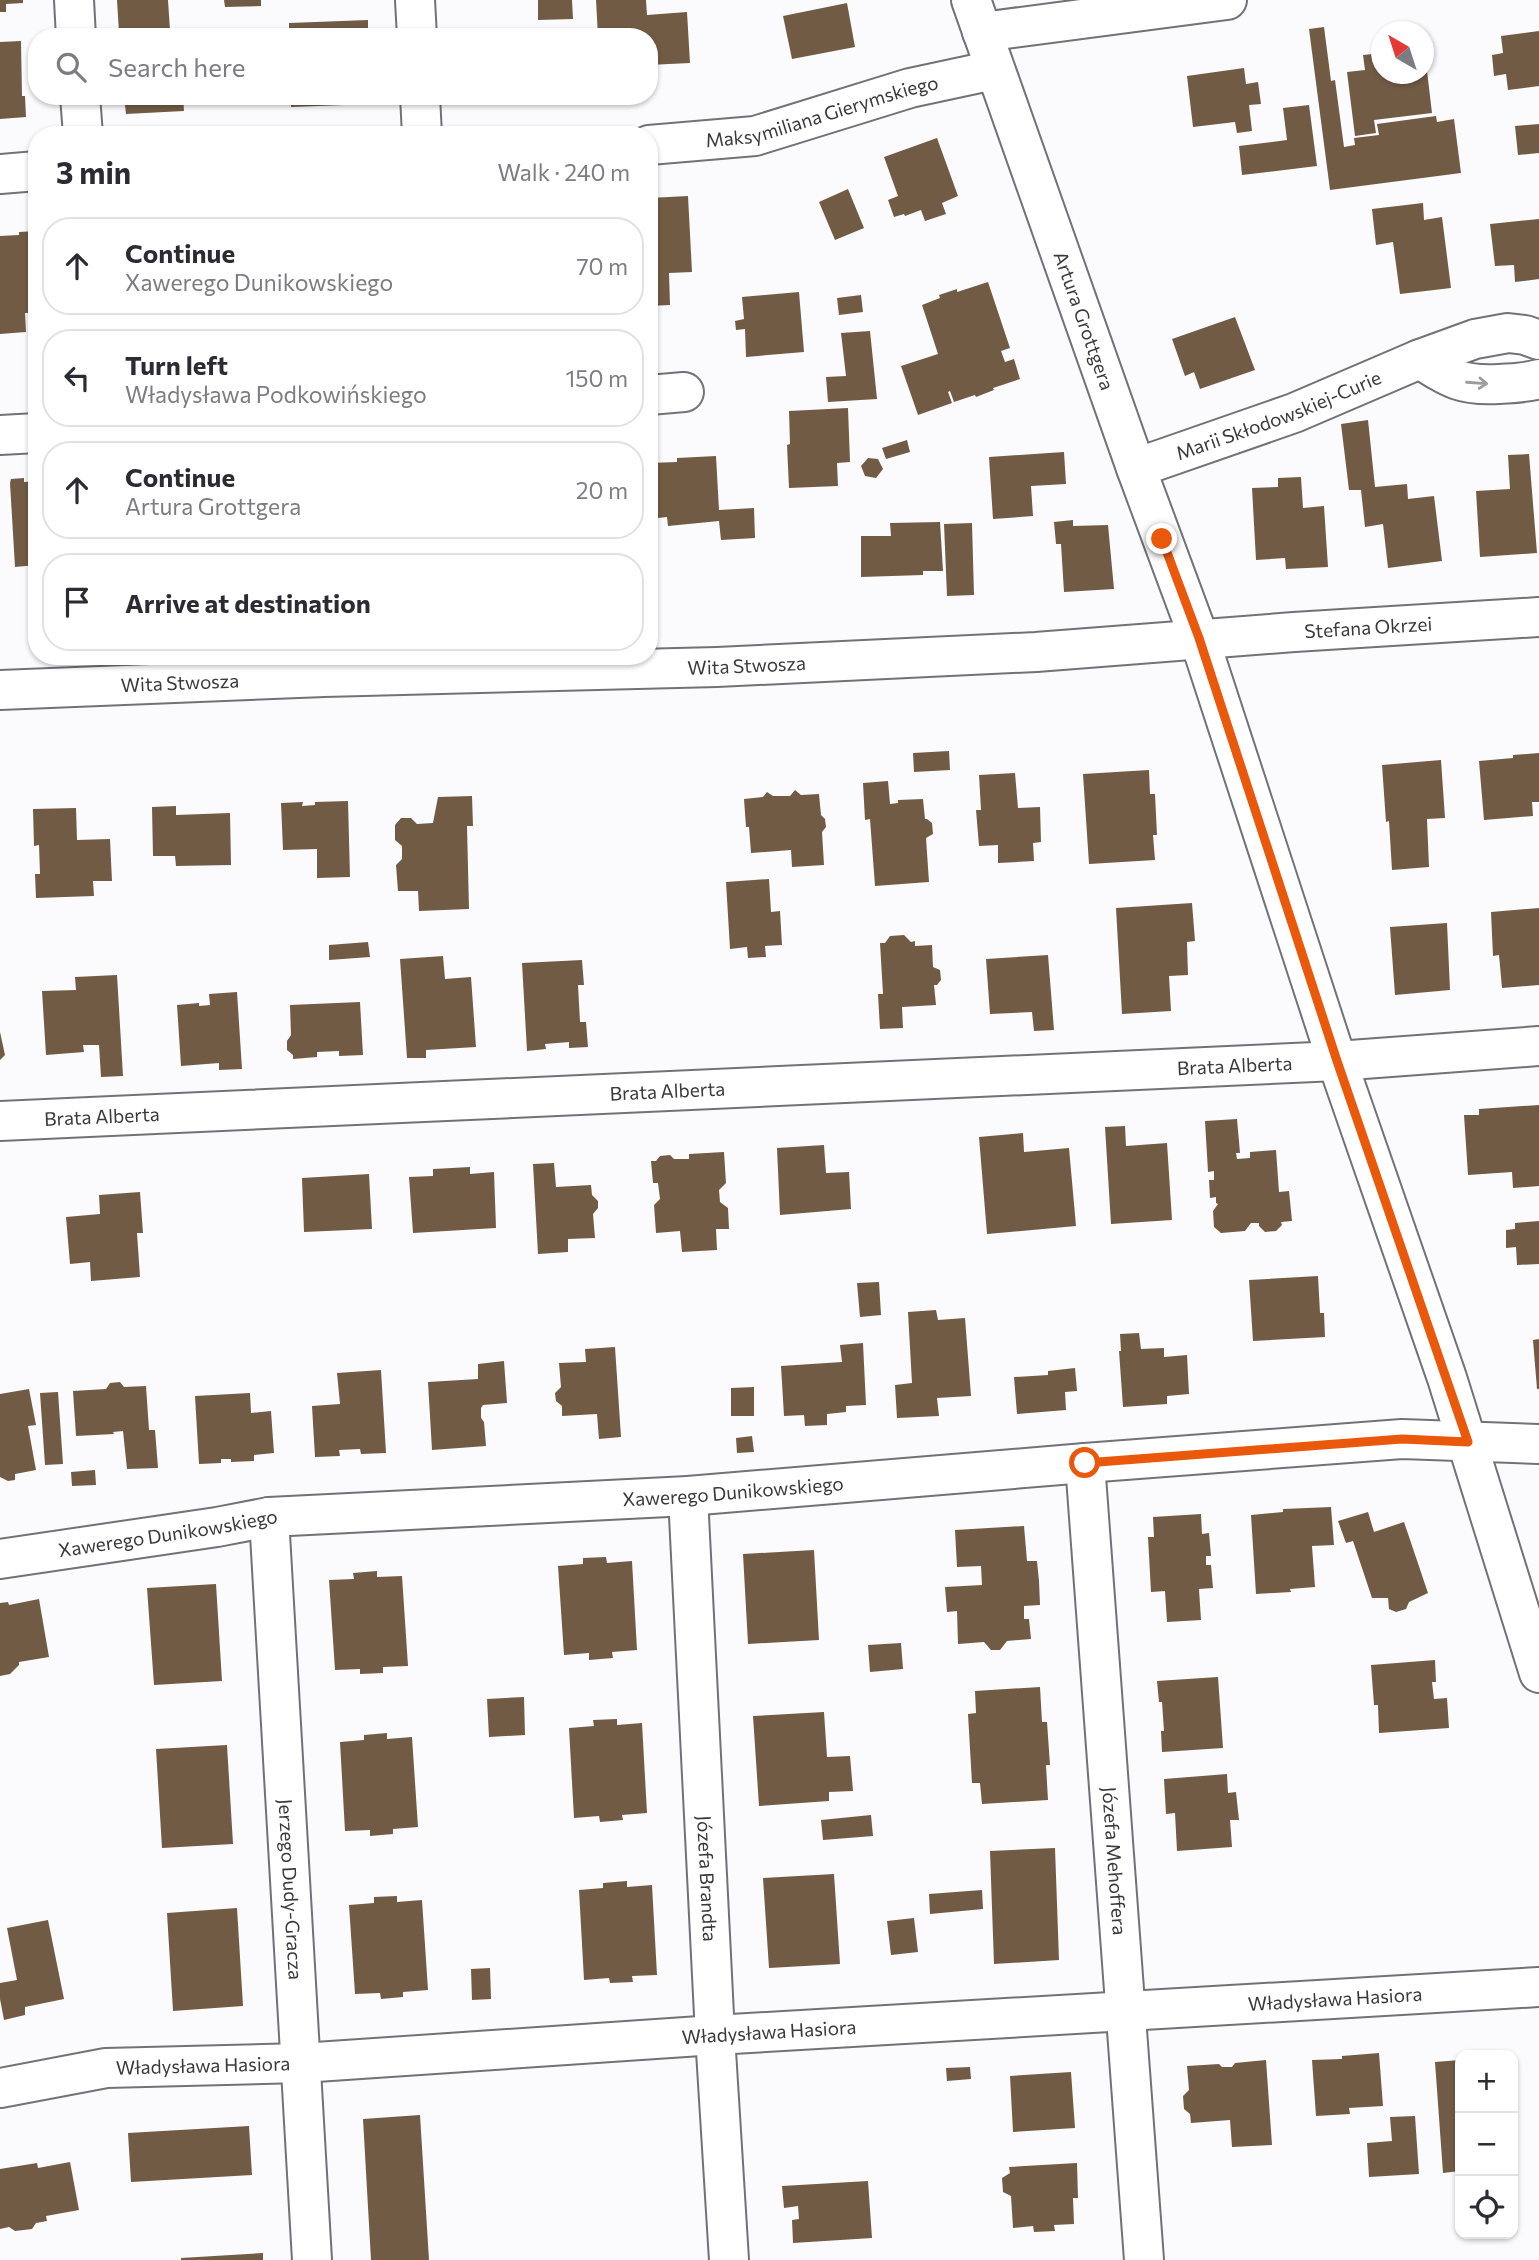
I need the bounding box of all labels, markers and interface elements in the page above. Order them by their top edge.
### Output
north arrow [1371,21,1434,84]
search box [28,28,658,105]
icon: search [52,48,90,86]
text: Search here [108,51,246,82]
street label: Maksymiliana Gierymskiego [705,70,940,151]
text: 3 min [56,153,131,190]
text: Walk · 240 m [498,158,630,186]
text: Continue [125,237,235,268]
icon: ahead [58,247,96,285]
street label: Artura Grottgera [1049,248,1120,393]
text: 70 m [576,252,628,280]
text: Xawerego Dunikowskiego [125,268,393,296]
text: Turn left [125,349,228,380]
icon: left [58,359,96,397]
text: 150 m [565,364,628,392]
street label: Marii Skłodowskiej-Curie [1173,365,1384,464]
one-way arrow [1465,377,1488,390]
text: Władysława Podkowińskiego [125,380,427,408]
text: Continue [125,461,235,492]
icon: ahead [58,471,96,509]
text: 20 m [576,476,628,504]
text: Artura Grottgera [125,492,301,520]
route end [1146,523,1177,554]
icon: arrive [58,583,96,621]
text: Arrive at destination [125,587,371,618]
street label: Stefana Okrzei [1304,612,1433,642]
street label: Wita Stwosza [687,651,806,679]
street label: Wita Stwosza [120,668,240,696]
street label: Brata Alberta [1177,1051,1293,1079]
street label: Brata Alberta [609,1076,726,1105]
street label: Brata Alberta [44,1102,160,1130]
route start [1069,1447,1100,1478]
street label: Xawerego Dunikowskiego [622,1471,844,1510]
street label: Xawerego Dunikowskiego [57,1505,278,1561]
street label: Józefa Mehoffera [1098,1786,1132,1936]
street label: Jerzego Dudy-Gracza [274,1798,308,1981]
street label: Józefa Brandta [693,1815,722,1942]
street label: Władysława Hasiora [1247,1982,1423,2015]
street label: Władysława Hasiora [681,2015,857,2048]
map controls [1455,2050,1518,2239]
button: + [1455,2050,1518,2113]
street label: Władysława Hasiora [116,2051,291,2079]
button: − [1455,2113,1518,2176]
button: locate [1455,2176,1518,2239]

